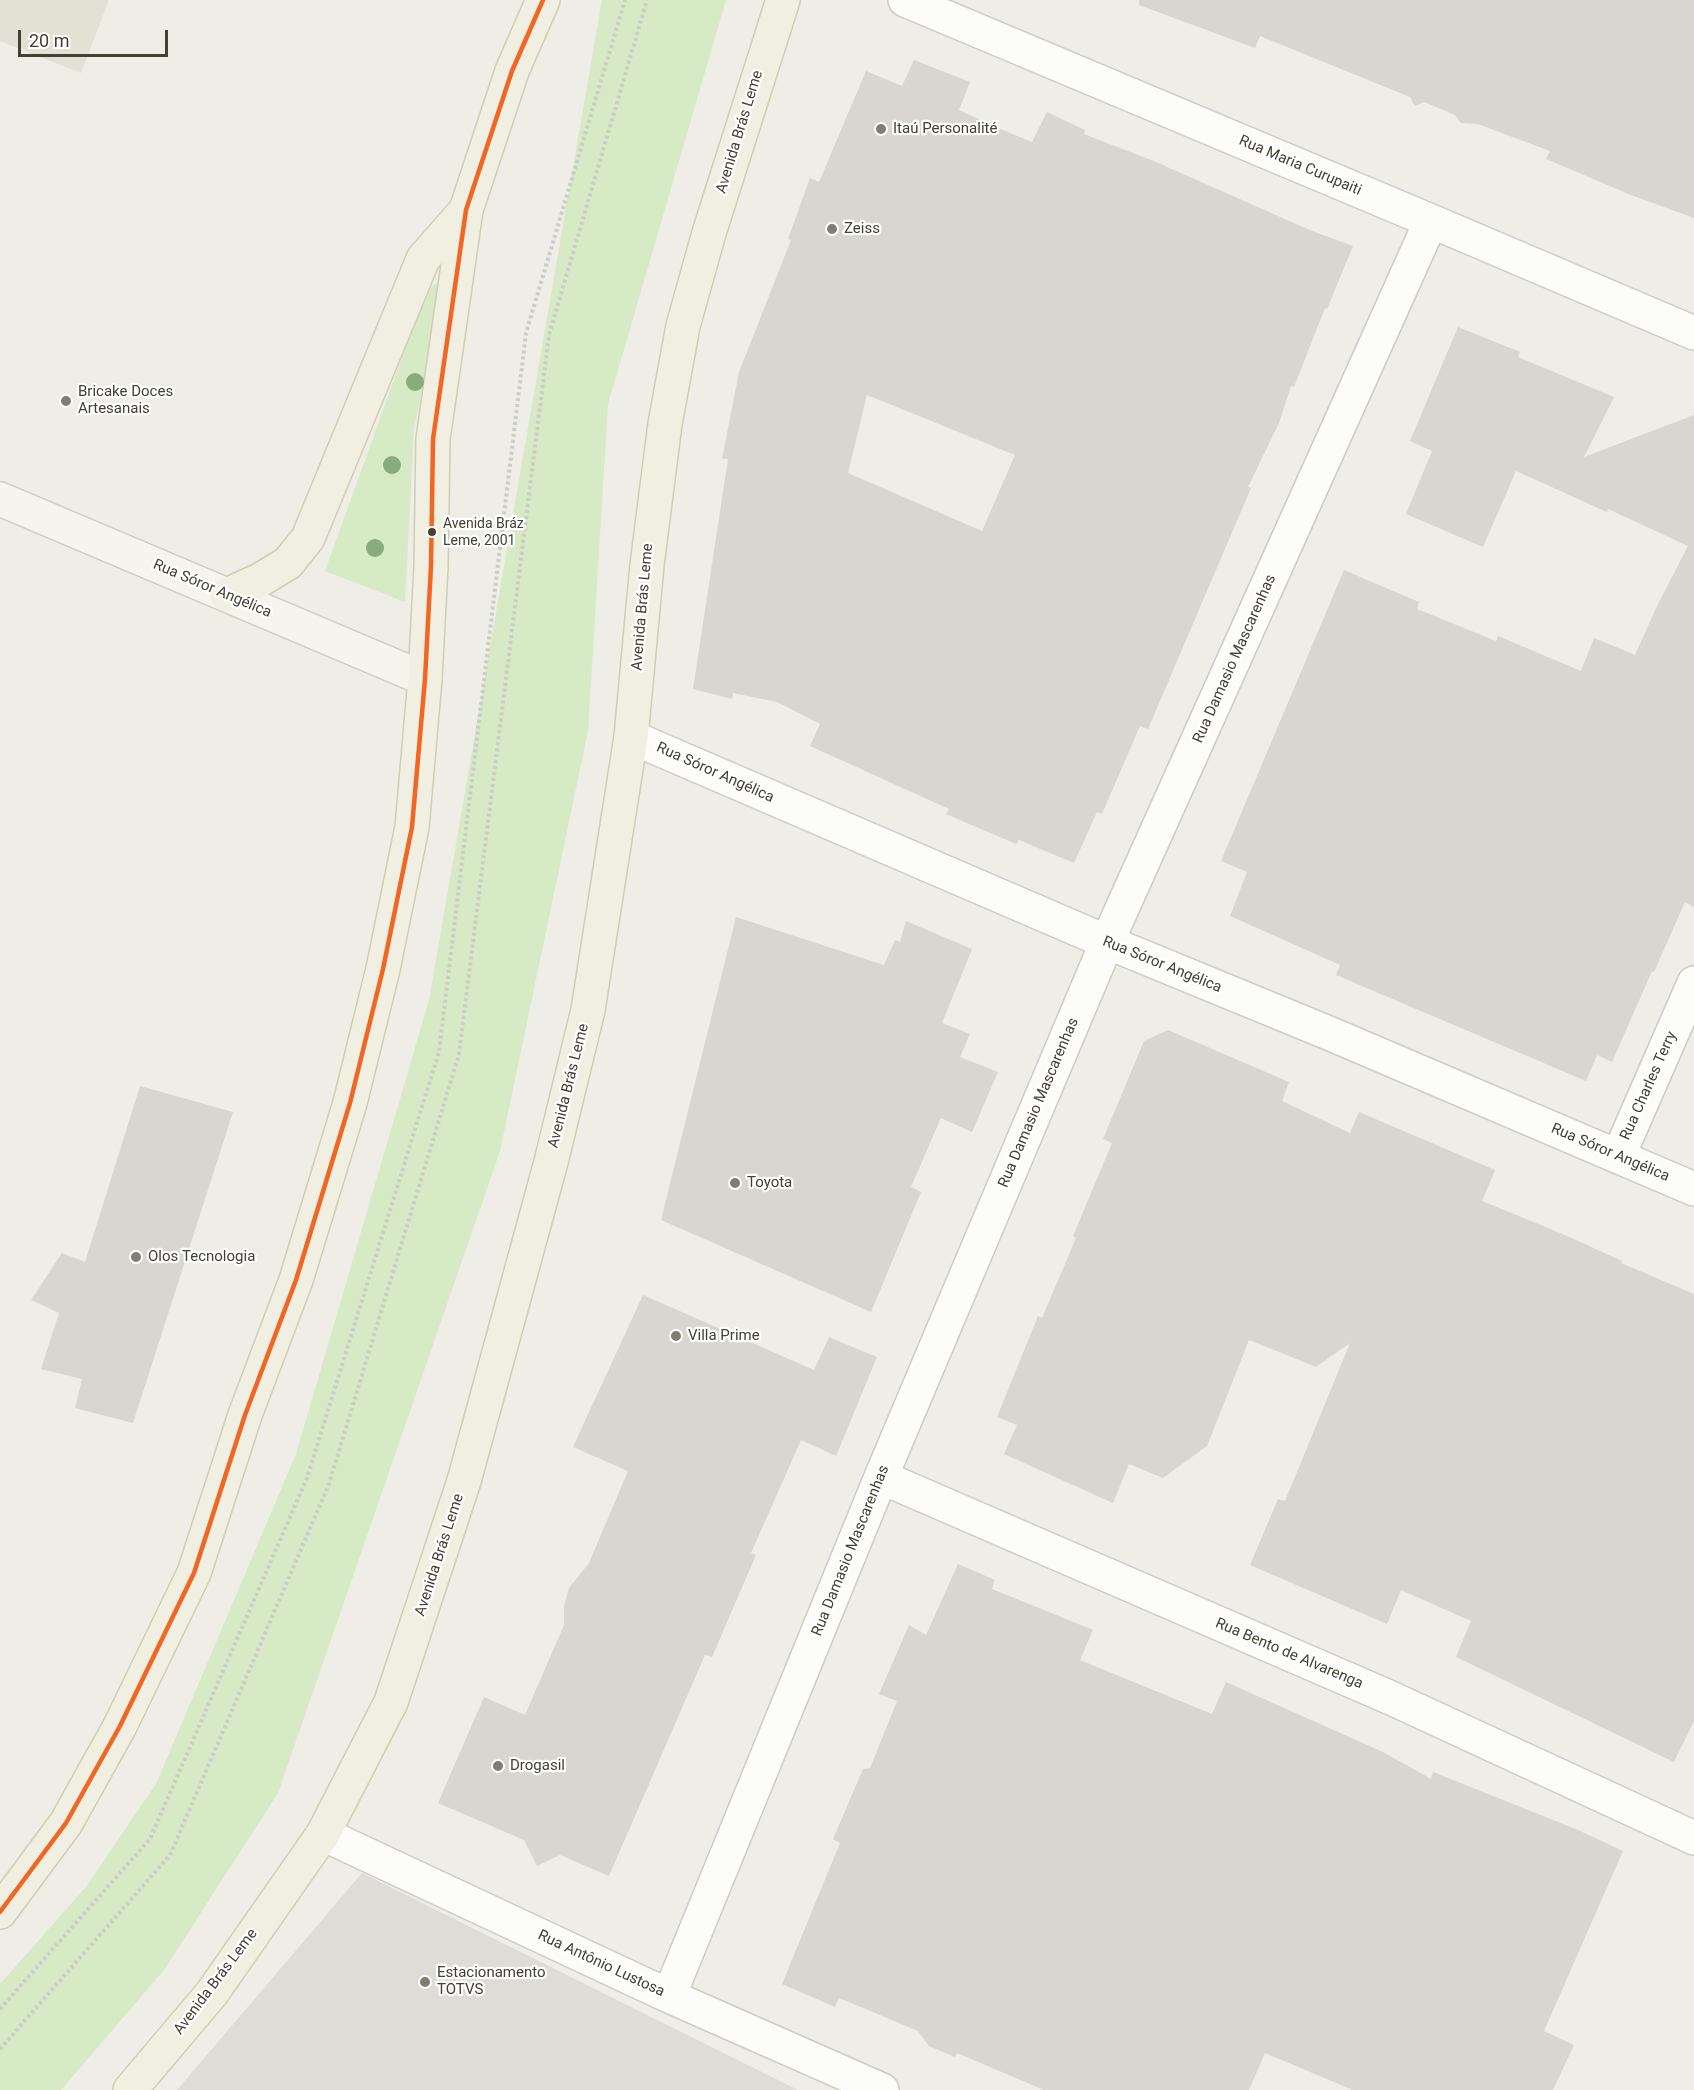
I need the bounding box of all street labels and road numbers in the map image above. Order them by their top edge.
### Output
street label: Avenida Brás Leme [713,68,767,196]
street label: Rua Maria Curupaiti [1236,132,1364,200]
street label: Avenida Brás Leme [628,543,658,671]
street label: Rua Sóror Angélica [150,556,274,622]
street label: Rua Damasio Mascarenhas [1190,572,1280,746]
street label: Rua Sóror Angélica [653,739,777,807]
street label: Rua Sóror Angélica [1100,933,1224,997]
street label: Rua Damasio Mascarenhas [995,1015,1083,1191]
street label: Avenida Brás Leme [545,1022,593,1150]
street label: Rua Charles Terry [1617,1029,1681,1143]
street label: Rua Sóror Angélica [1548,1120,1672,1186]
street label: Rua Damasio Mascarenhas [808,1463,894,1639]
street label: Avenida Brás Leme [412,1491,468,1619]
street label: Rua Bento de Alvarenga [1212,1615,1366,1693]
street label: Avenida Brás Leme [170,1926,262,2038]
street label: Rua Antônio Lustosa [535,1927,667,2001]

